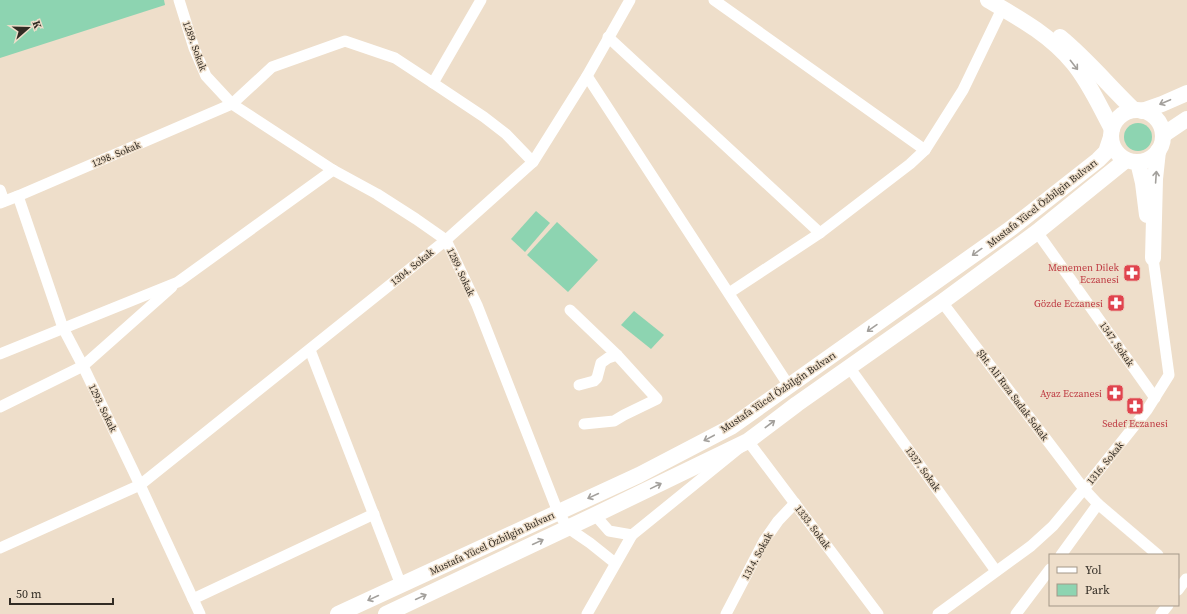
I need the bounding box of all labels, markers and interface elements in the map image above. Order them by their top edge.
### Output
north arrow [8,8,48,48]
text: K [29,19,45,31]
street label: 1289. Sokak [180,19,210,73]
one-way arrow [1070,60,1078,71]
one-way arrow [1159,99,1171,107]
street label: 1298. Sokak [90,138,143,170]
street label: Mustafa Yücel Özbilgin Bulvarı [984,156,1100,250]
one-way arrow [1152,171,1159,184]
street label: 1304. Sokak [388,245,437,288]
street label: 1289. Sokak [444,246,478,299]
one-way arrow [972,248,983,256]
place label: Menemen Dilek Eczanesi [1048,261,1120,286]
pharmacy icon: Menemen Dilek Eczanesi [1122,263,1142,283]
pharmacy icon: Gözde Eczanesi [1106,293,1126,313]
place label: Gözde Eczanesi [1034,297,1103,310]
street label: 1347. Sokak [1097,319,1138,369]
one-way arrow [866,324,877,332]
street label: Şht. Ali Rıza Sadak Sokak [974,347,1052,444]
street label: Mustafa Yücel Özbilgin Bulvarı [718,349,838,435]
street label: 1293. Sokak [86,382,120,435]
pharmacy icon: Ayaz Eczanesi [1105,383,1125,403]
place label: Ayaz Eczanesi [1040,387,1102,400]
pharmacy icon: Sedef Eczanesi [1125,396,1145,416]
place label: Sedef Eczanesi [1102,417,1168,430]
one-way arrow [764,420,775,428]
one-way arrow [704,435,716,442]
street label: 1316. Sokak [1084,438,1127,487]
street label: 1337. Sokak [902,444,944,494]
one-way arrow [649,482,661,489]
one-way arrow [588,493,600,500]
street label: 1333. Sokak [792,502,834,552]
street label: Mustafa Yücel Özbilgin Bulvarı [428,508,556,578]
street label: 1314. Sokak [739,530,776,582]
one-way arrow [532,538,544,545]
legend [1049,554,1179,606]
text: Yol [1085,562,1102,578]
scale bar [10,580,113,606]
text: Park [1085,582,1110,598]
text: 50 m [16,586,42,602]
one-way arrow [415,593,427,600]
one-way arrow [368,594,380,602]

